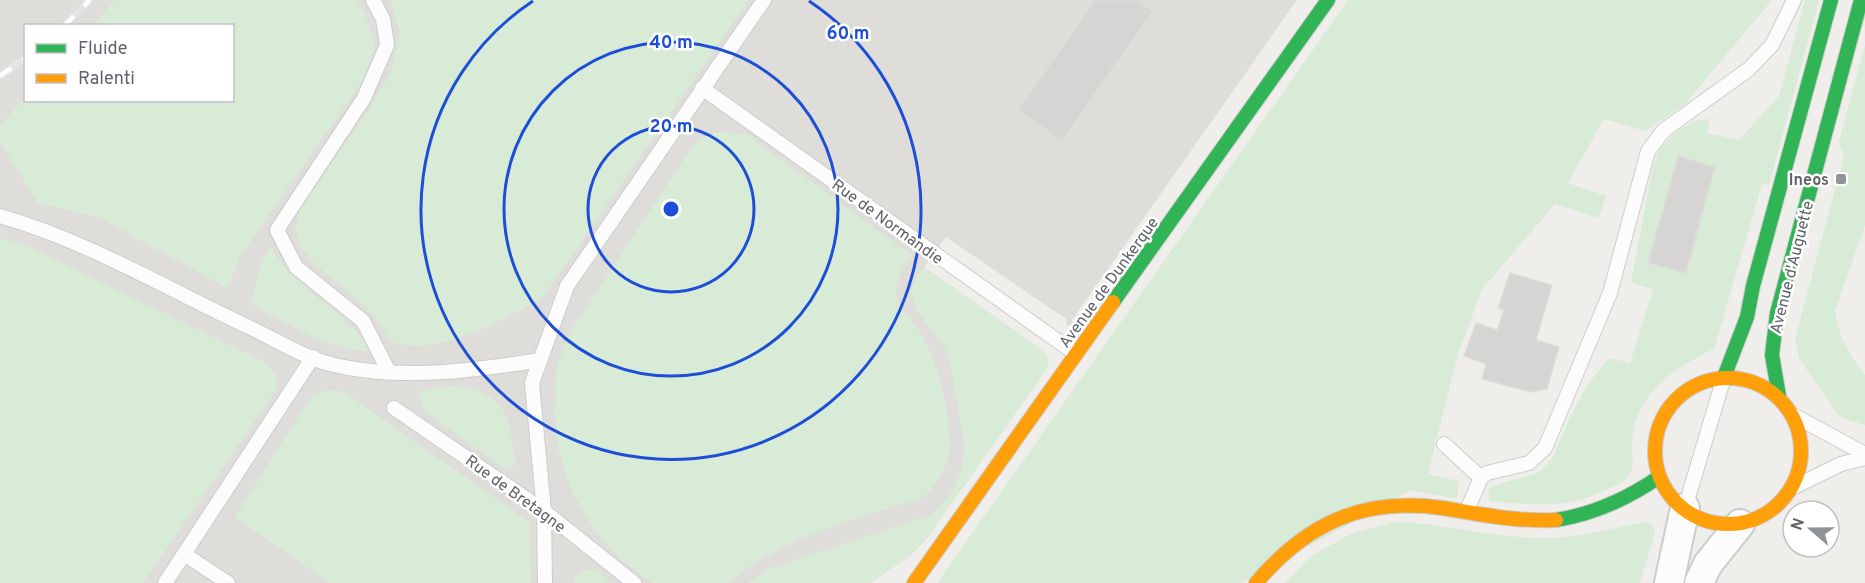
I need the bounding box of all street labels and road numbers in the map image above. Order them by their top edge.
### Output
street label: Rue de Normandie [827,176,946,270]
street label: Avenue d'Auguette [1767,199,1819,336]
street label: Avenue de Dunkerque [1055,214,1164,352]
street label: Rue de Bretagne [461,451,569,538]

